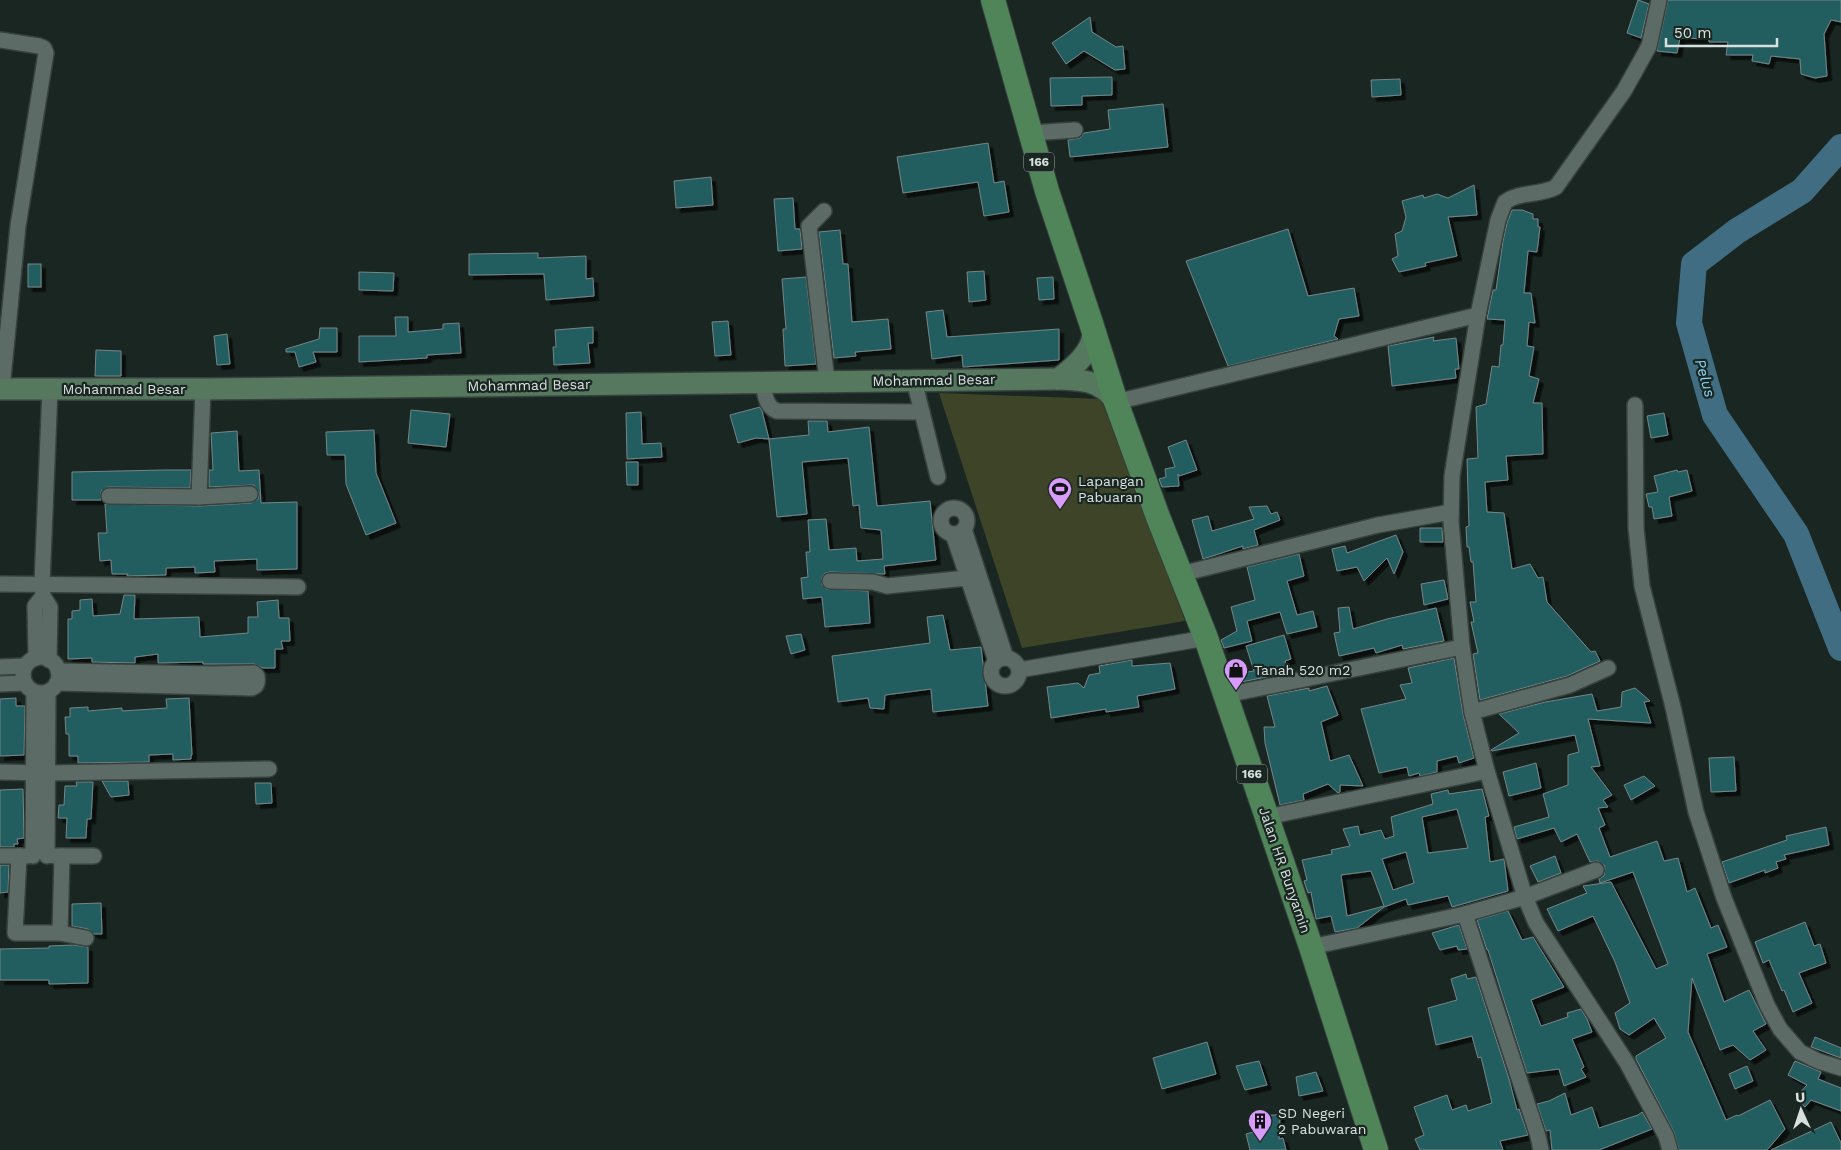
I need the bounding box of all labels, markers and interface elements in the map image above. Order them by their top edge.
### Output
scale bar [1666,15,1777,47]
text: 50 m [1674,24,1711,42]
road number: 166 [1024,152,1054,172]
water label: Pelus [1691,357,1719,399]
street label: Mohammad Besar [872,371,996,389]
street label: Mohammad Besar [467,376,591,394]
street label: Mohammad Besar [62,381,186,397]
place label: Lapangan Pabuaran [1078,473,1144,505]
sports icon: Lapangan Pabuaran [1047,476,1073,510]
shop icon: Tanah 520 m2 [1223,657,1249,691]
place label: Tanah 520 m2 [1254,662,1350,678]
road number: 166 [1237,764,1267,784]
street label: Jalan HR Bunyamin [1256,805,1314,935]
north arrow [1776,1085,1826,1135]
text: U [1795,1089,1806,1105]
place label: SD Negeri 2 Pabuwaran [1278,1105,1366,1137]
building icon: SD Negeri 2 Pabuwaran [1247,1108,1273,1142]

